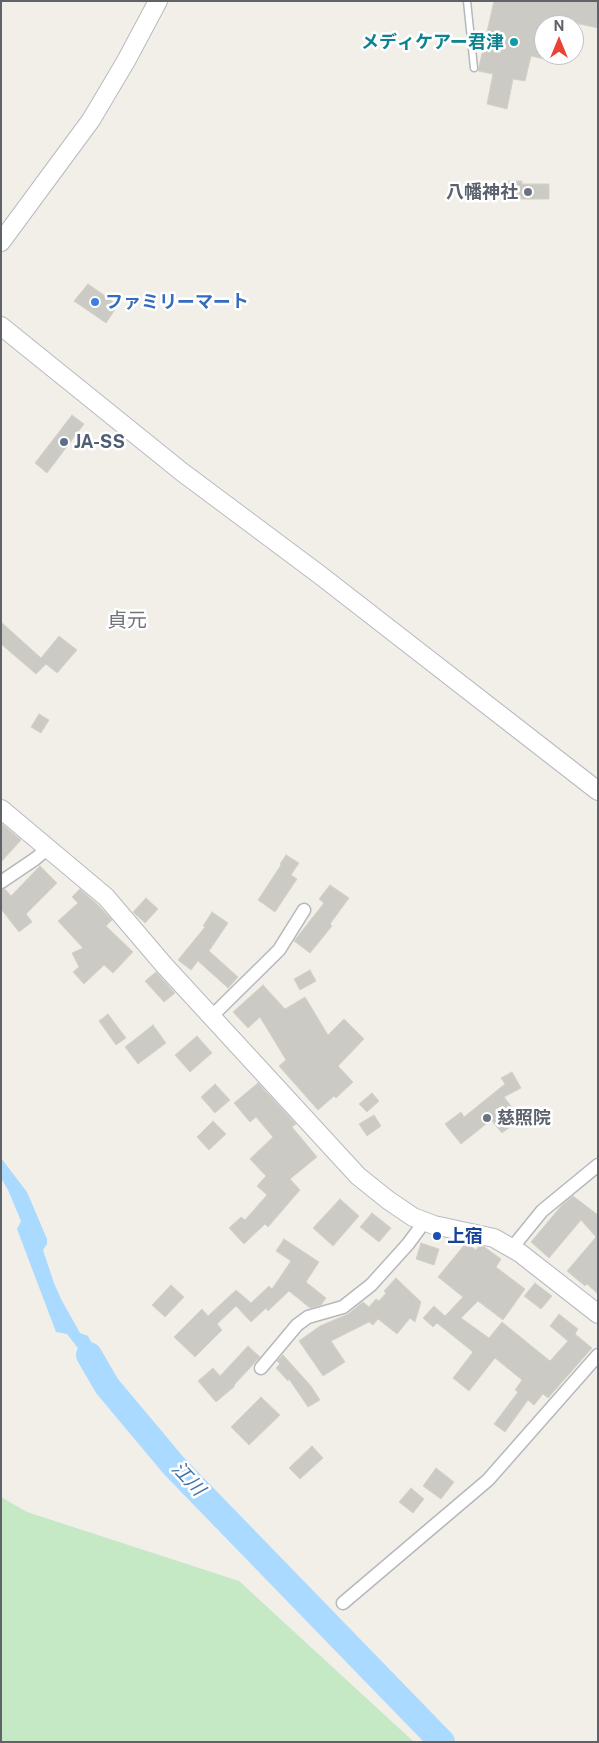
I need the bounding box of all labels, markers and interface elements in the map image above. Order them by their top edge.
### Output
north arrow [534,15,584,65]
text: N [554,18,564,34]
place label: メディケアー君津 [361,31,504,53]
marker: メディケアー君津 [508,36,520,48]
place label: 八幡神社 [446,181,518,203]
marker: 八幡神社 [522,186,534,198]
place label: ファミリーマート [105,291,249,313]
marker: ファミリーマート [89,296,101,308]
place label: JA-SS [74,431,125,453]
marker: JA-SS [58,436,70,448]
district label: 貞元 [107,609,147,633]
place label: 慈照院 [497,1107,551,1129]
marker: 慈照院 [481,1112,493,1124]
place label: 上宿 [447,1225,483,1247]
marker: 上宿 [431,1230,443,1242]
water label: 江川 [167,1457,209,1501]

